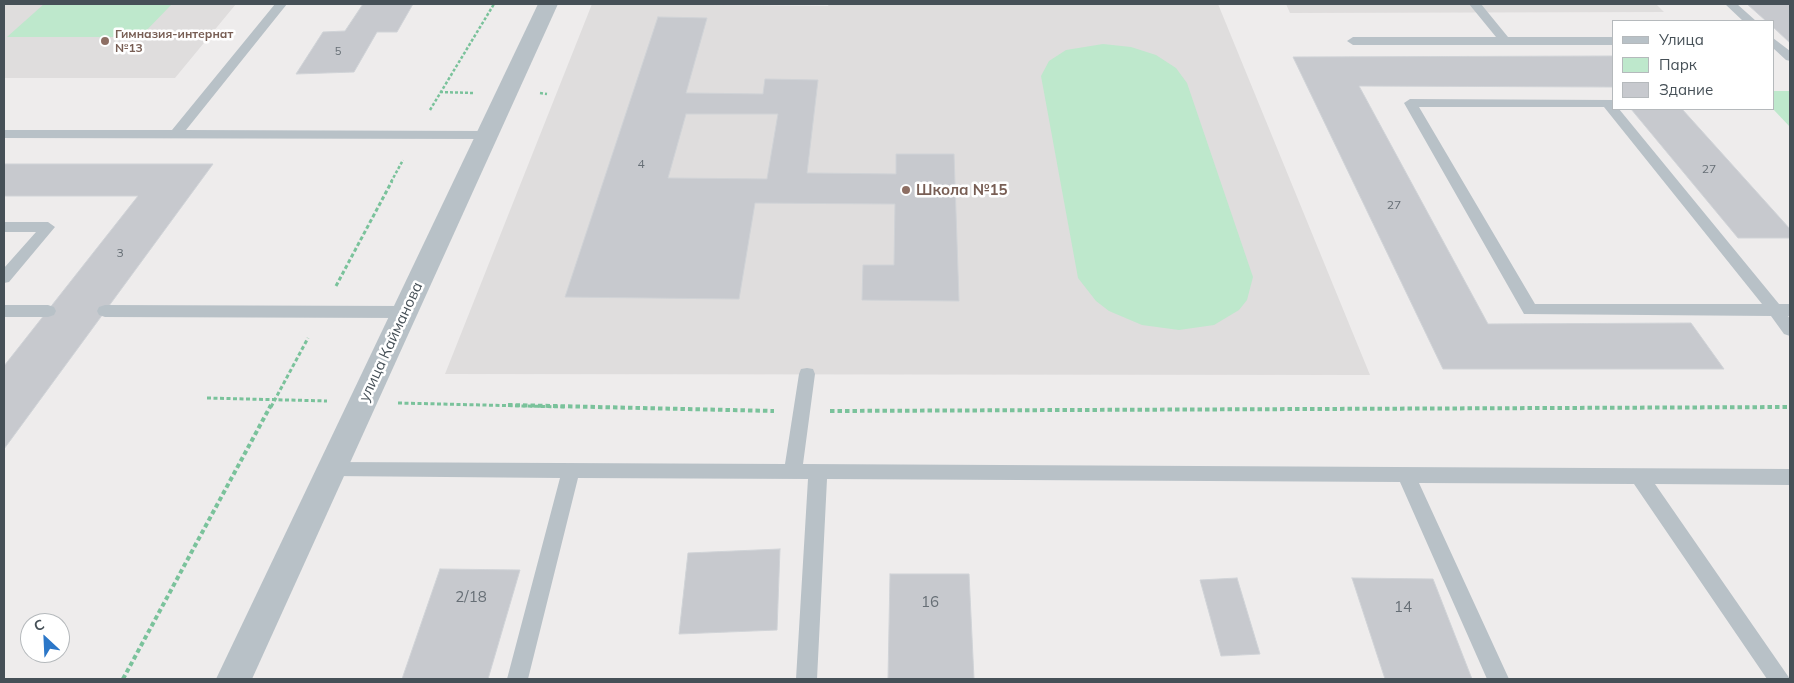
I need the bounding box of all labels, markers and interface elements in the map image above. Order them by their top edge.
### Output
legend [1612,20,1774,110]
place label: Гимназия-интернат №13 [115,27,233,55]
text: Улица [1659,30,1704,49]
marker: Гимназия-интернат №13 [99,35,111,47]
house number: 5 [335,45,341,59]
text: Парк [1659,55,1697,74]
text: Здание [1659,80,1713,99]
house number: 4 [637,157,645,171]
house number: 27 [1702,162,1716,176]
place label: Школа №15 [916,181,1007,199]
marker: Школа №15 [900,184,912,196]
house number: 27 [1387,198,1401,212]
house number: 3 [116,246,124,260]
street label: улица Кайманова [355,279,427,405]
house number: 2/18 [455,588,487,606]
house number: 16 [921,593,939,611]
house number: 14 [1394,598,1412,616]
north arrow [20,613,70,663]
text: С [31,615,47,635]

